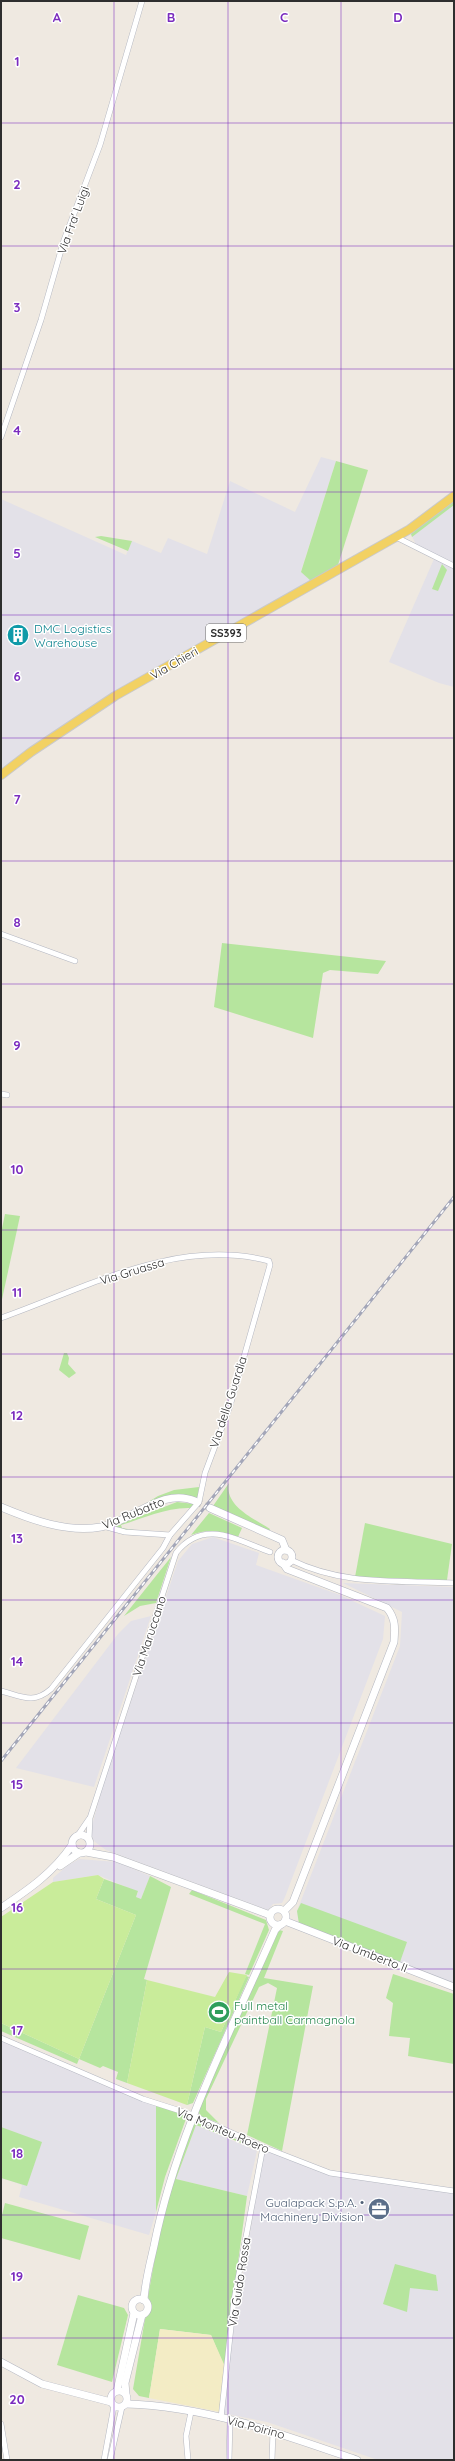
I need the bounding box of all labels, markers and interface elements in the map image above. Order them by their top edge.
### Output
text: A [53,9,62,25]
text: B [167,9,175,25]
text: C [280,9,288,25]
text: D [393,9,403,25]
text: 1 [14,53,20,69]
text: 2 [13,176,21,192]
street label: Via Fra' Luigi [54,184,92,256]
text: 3 [14,299,21,315]
text: 4 [13,422,21,438]
text: 5 [13,545,21,561]
place label: DMC Logistics Warehouse [34,621,112,650]
building icon: DMC Logistics Warehouse [5,622,31,648]
road number: SS393 [206,624,246,642]
street label: Via Chieri [148,643,200,683]
text: 6 [13,668,21,684]
text: 7 [13,791,21,807]
text: 8 [13,914,21,930]
text: 9 [13,1037,21,1053]
text: 10 [10,1161,24,1177]
street label: Via Gruassa [98,1254,166,1288]
text: 11 [12,1284,22,1300]
street label: Via della Guardia [206,1354,250,1450]
text: 12 [11,1407,23,1423]
street label: Via Rubatto [100,1494,166,1532]
text: 13 [11,1530,23,1546]
street label: Via Maruccano [129,1594,169,1678]
text: 14 [11,1653,24,1669]
text: 15 [11,1776,23,1792]
text: 16 [11,1899,23,1915]
street label: Via Umberto II [330,1933,410,1975]
place label: Full metal paintball Carmagnola [234,1998,355,2027]
sports icon: Full metal paintball Carmagnola [206,1999,232,2025]
text: 17 [11,2022,23,2038]
street label: Via Monteu Roero [174,2104,272,2156]
text: 18 [11,2145,23,2161]
place label: Gualapack S.p.A. • Machinery Division [260,2195,364,2224]
office icon: Gualapack S.p.A. • Machinery Division [366,2196,392,2222]
street label: Via Guido Rossa [225,2236,253,2328]
text: 19 [11,2268,23,2284]
text: 20 [9,2391,25,2407]
street label: Via Poirino [225,2412,287,2442]

